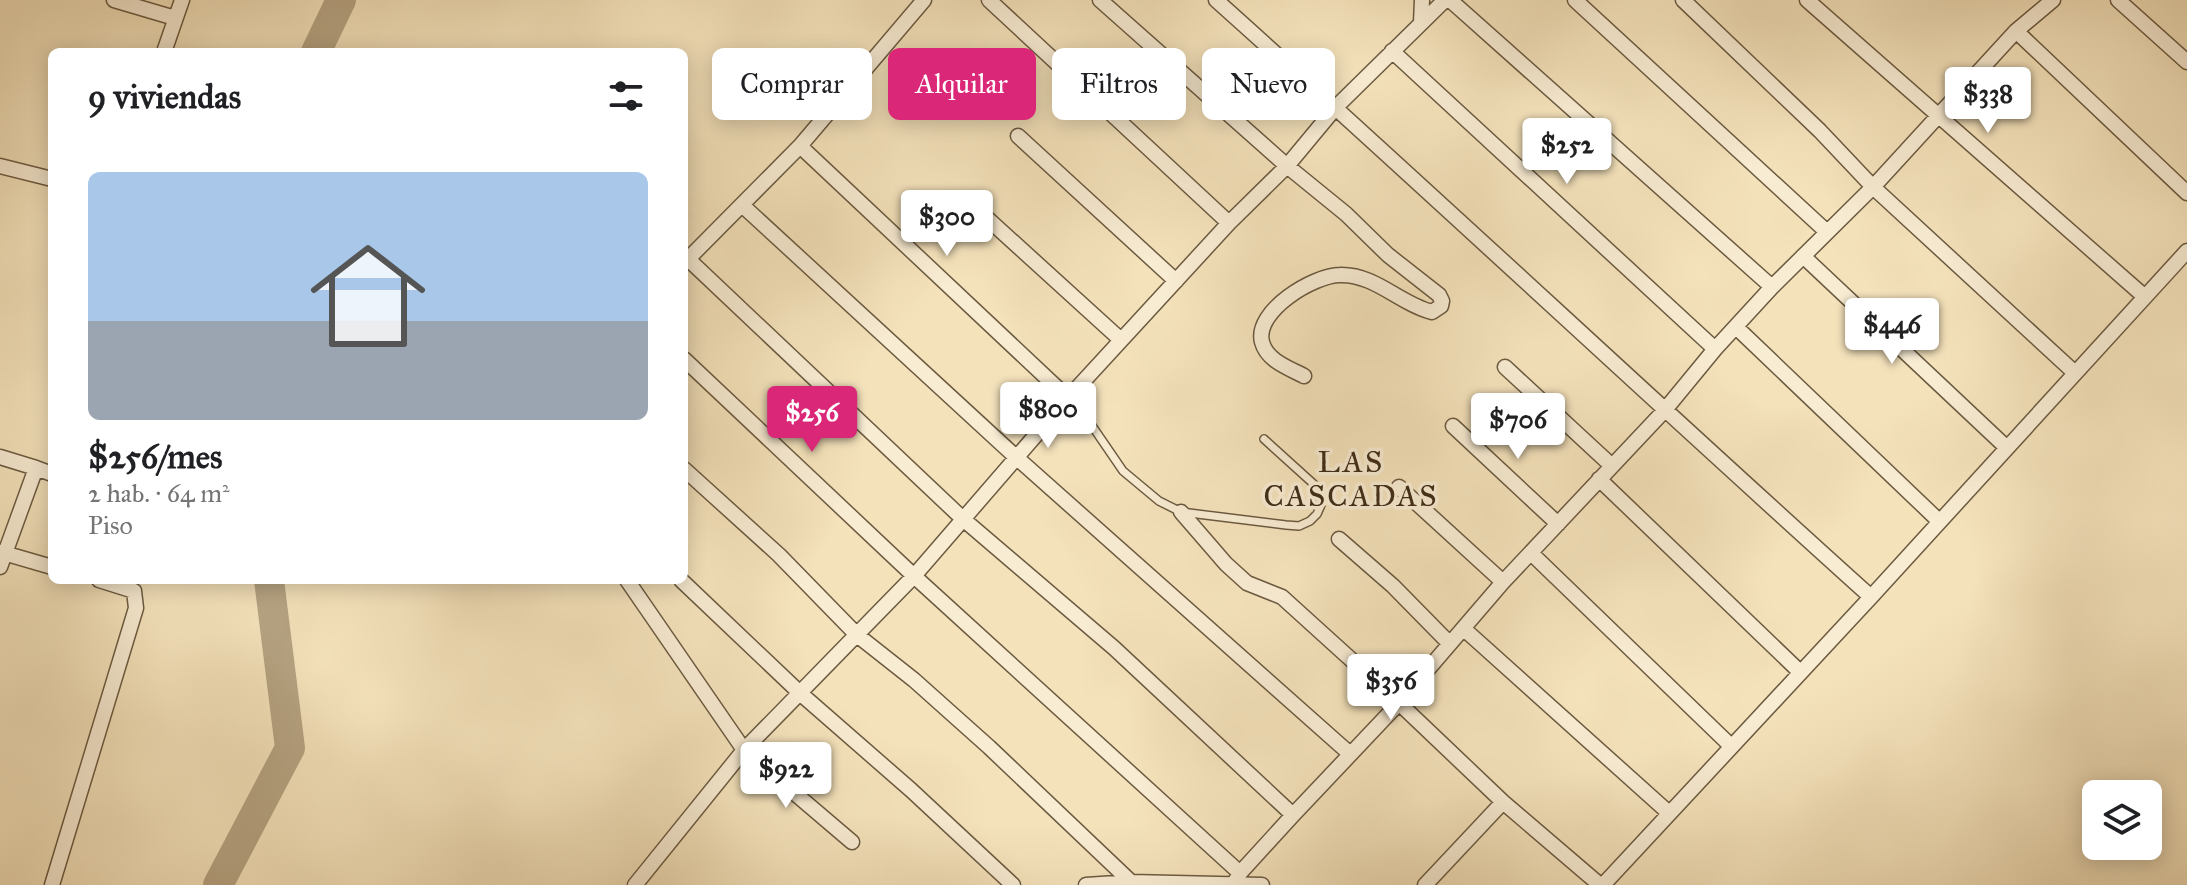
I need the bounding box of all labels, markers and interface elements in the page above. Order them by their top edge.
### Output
chip: Comprar [712,48,872,120]
chip: Alquilar [888,48,1036,120]
chip: Filtros [1052,48,1186,120]
chip: Nuevo [1202,48,1335,120]
pin: $338 [1941,67,2035,135]
icon: filters [604,74,648,118]
text: 9 viviendas [88,76,241,117]
text: $338 [1963,77,2013,109]
pin: $252 [1520,118,1614,186]
text: $252 [1540,128,1594,160]
pin: $300 [900,190,994,258]
text: $300 [919,200,975,232]
icon: home [296,224,440,368]
pin: $446 [1845,298,1939,366]
text: $446 [1863,308,1921,340]
pin: $800 [1001,382,1095,450]
pin: $256 [765,386,859,454]
text: $800 [1018,392,1078,424]
pin: $706 [1471,393,1565,461]
text: $256 [785,396,839,428]
text: $706 [1489,403,1547,435]
text: $256/mes [88,436,222,477]
district label: LAS CASCADAS [1263,444,1439,514]
text: 2 hab. · 64 m² [88,477,230,509]
text: Piso [88,509,133,541]
pin: $356 [1344,654,1438,722]
text: $356 [1365,664,1417,696]
pin: $922 [739,742,833,810]
text: $922 [758,752,814,784]
map controls [2082,780,2162,860]
button: layers [2082,780,2162,860]

